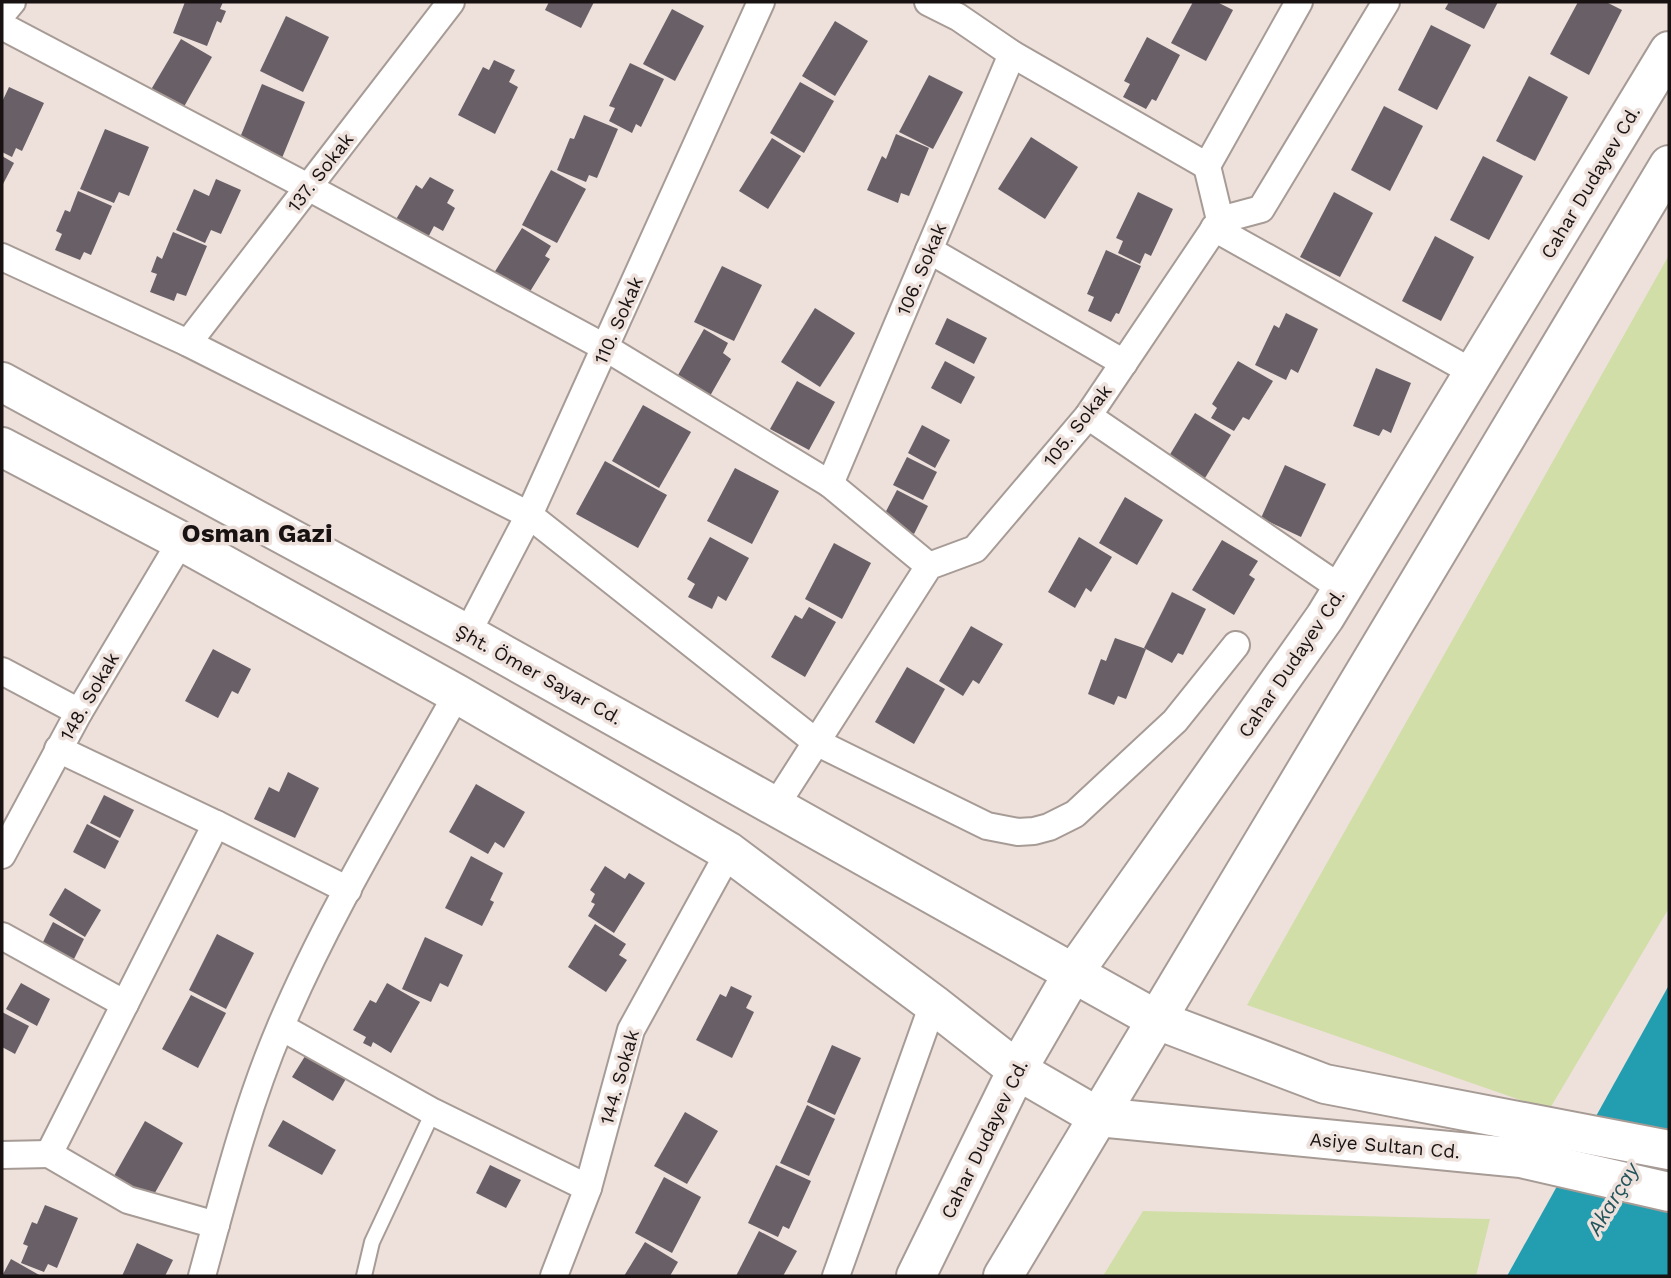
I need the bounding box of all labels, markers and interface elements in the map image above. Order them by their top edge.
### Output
street label: Cahar Dudayev Cd. [1536,102,1645,263]
street label: 137. Sokak [282,128,358,216]
street label: 106. Sokak [892,219,951,319]
street label: 110. Sokak [589,273,648,368]
street label: 105. Sokak [1038,380,1117,471]
district label: Osman Gazi [182,518,332,548]
street label: Cahar Dudayev Cd. [1233,585,1350,742]
street label: Şht. Ömer Sayar Cd. [452,619,626,730]
street label: 148. Sokak [55,648,124,744]
street label: 144. Sokak [595,1027,644,1127]
street label: Cahar Dudayev Cd. [936,1056,1033,1222]
street label: Asiye Sultan Cd. [1309,1127,1461,1164]
water label: Akarçay [1581,1157,1645,1240]

